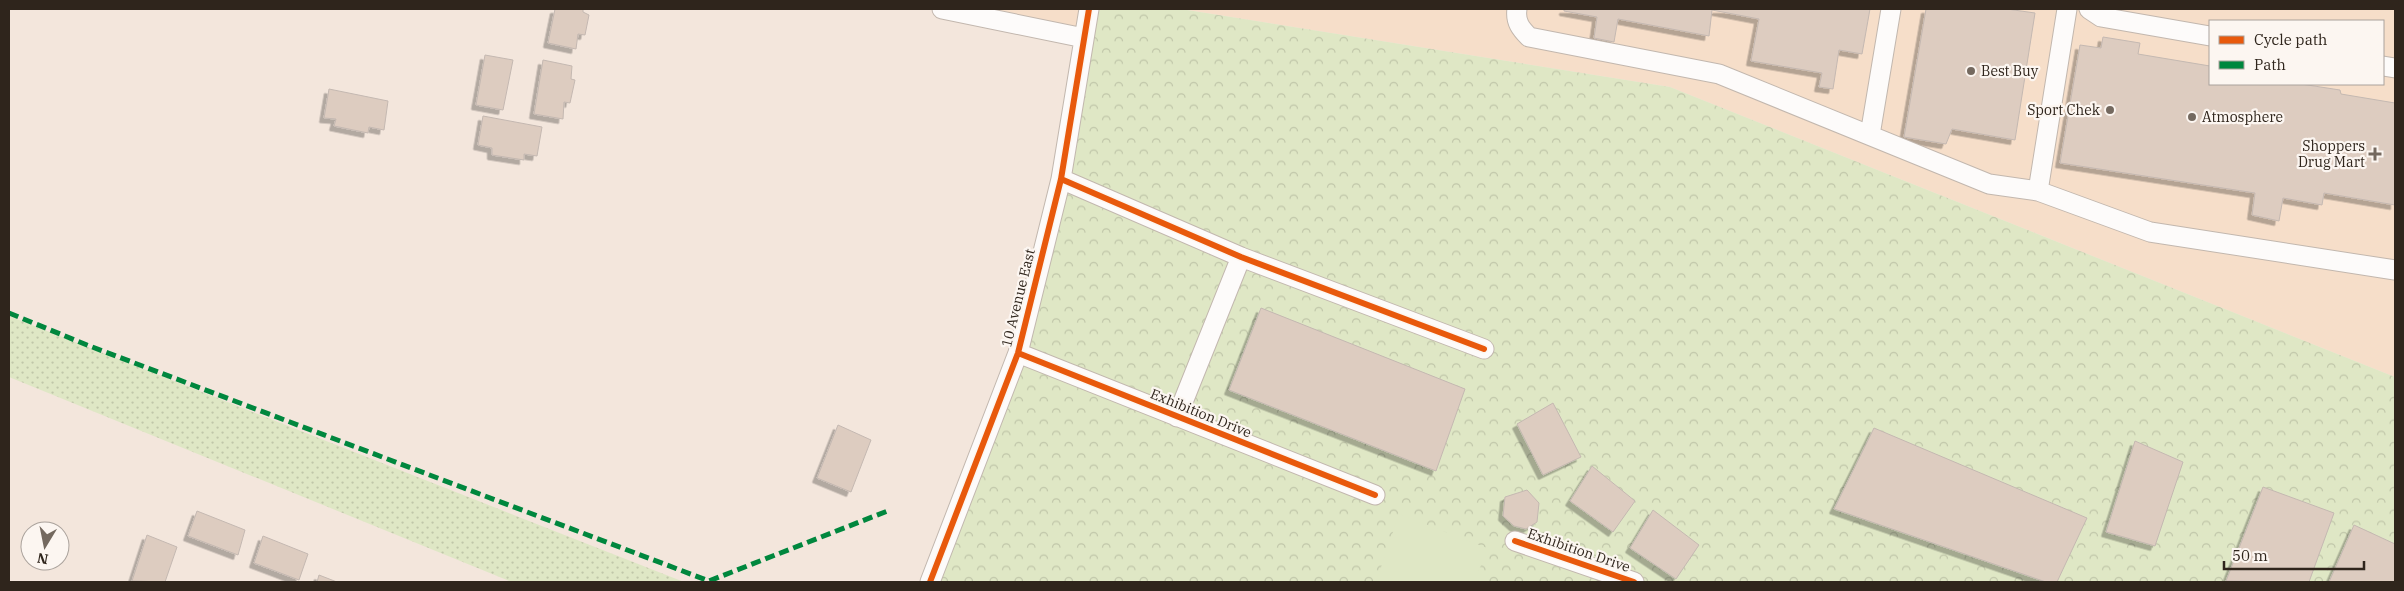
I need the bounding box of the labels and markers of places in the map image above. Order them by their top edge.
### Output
place label: Best Buy [1981,62,2039,80]
marker: Best Buy [1965,65,1977,77]
place label: Sport Chek [2027,101,2101,119]
marker: Sport Chek [2104,104,2116,116]
place label: Atmosphere [2202,108,2283,126]
marker: Atmosphere [2186,111,2198,123]
place label: Shoppers Drug Mart [2298,137,2365,171]
marker: Shoppers Drug Mart [2369,148,2381,160]

